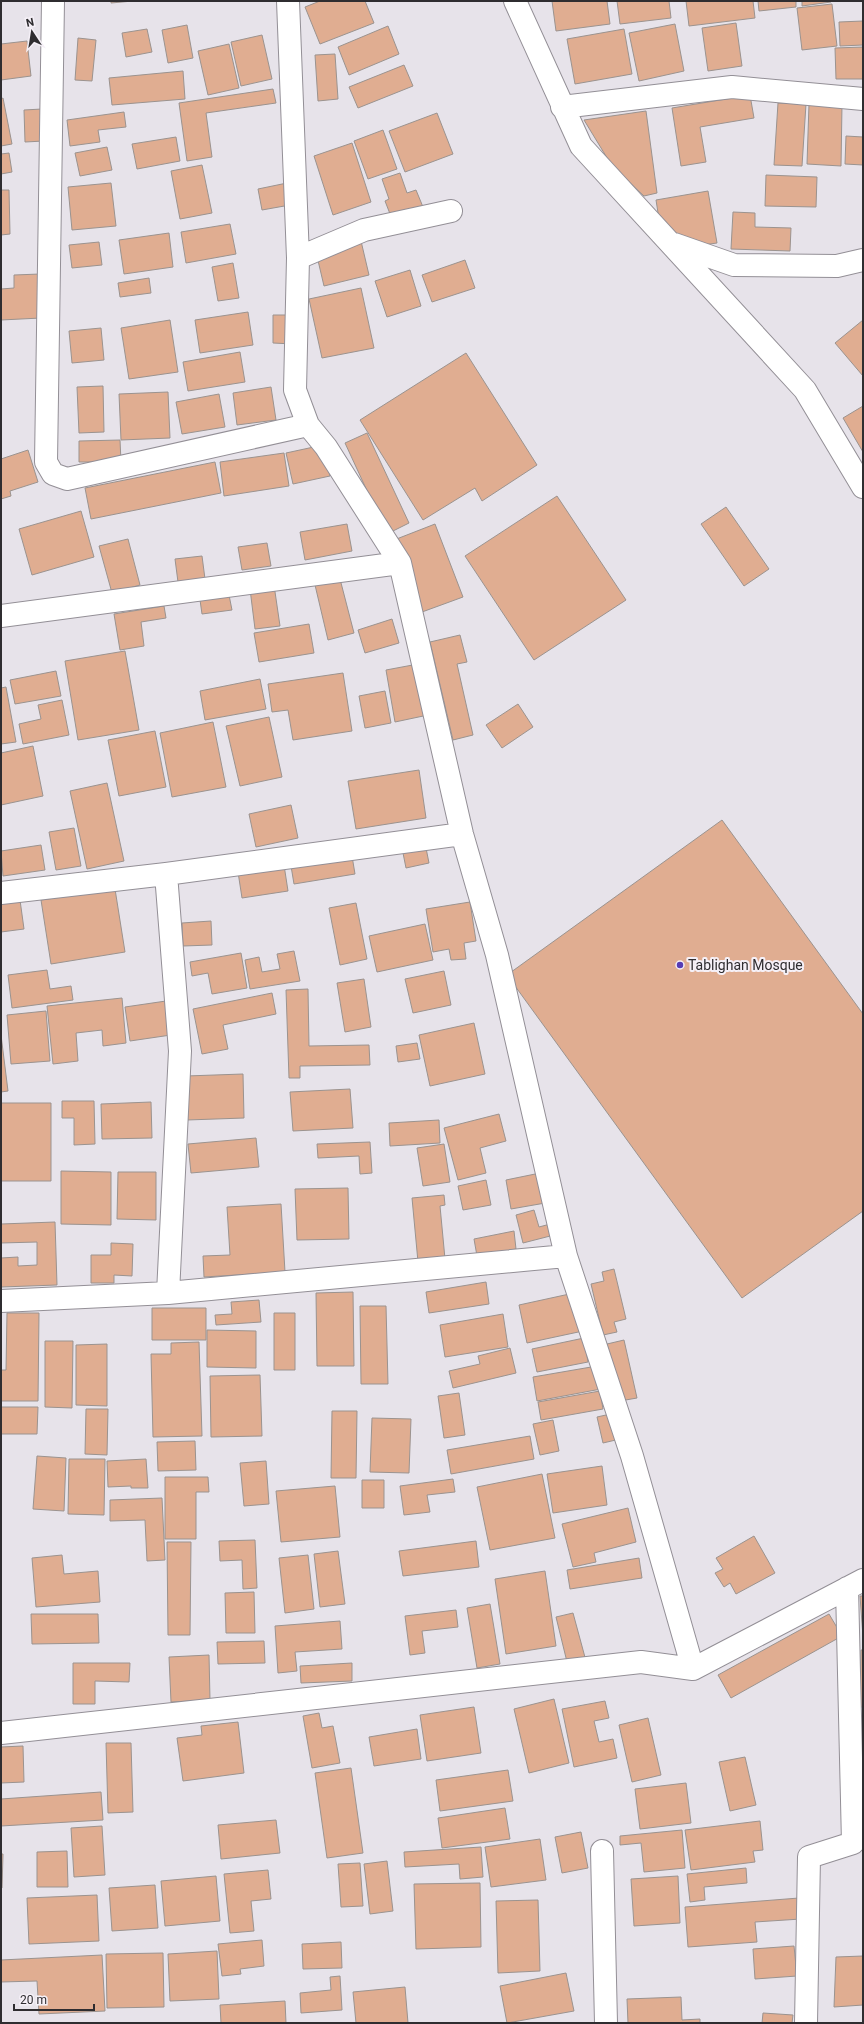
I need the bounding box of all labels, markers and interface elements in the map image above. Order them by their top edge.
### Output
north arrow [12,12,52,52]
text: N [25,15,35,30]
place label: Tablighan Mosque [688,957,803,973]
marker: Tablighan Mosque [675,960,685,970]
scale bar [14,1986,94,2012]
text: 20 m [20,1993,47,2007]

